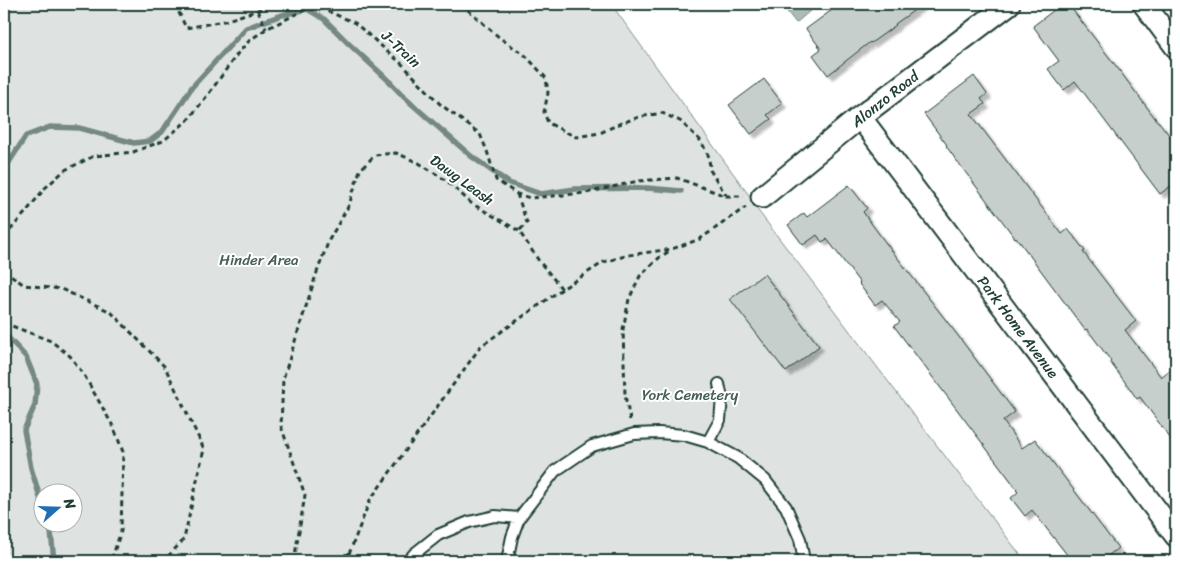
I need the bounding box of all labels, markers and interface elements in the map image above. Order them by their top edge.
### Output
street label: J-Train [374,23,427,74]
street label: Alonzo Road [845,63,926,135]
street label: Dawg Leash [424,148,500,212]
park label: Hinder Area [219,247,299,273]
street label: Park Home Avenue [970,270,1066,384]
park label: York Cemetery [642,382,738,408]
north arrow [32,482,82,532]
text: N [56,494,83,513]

